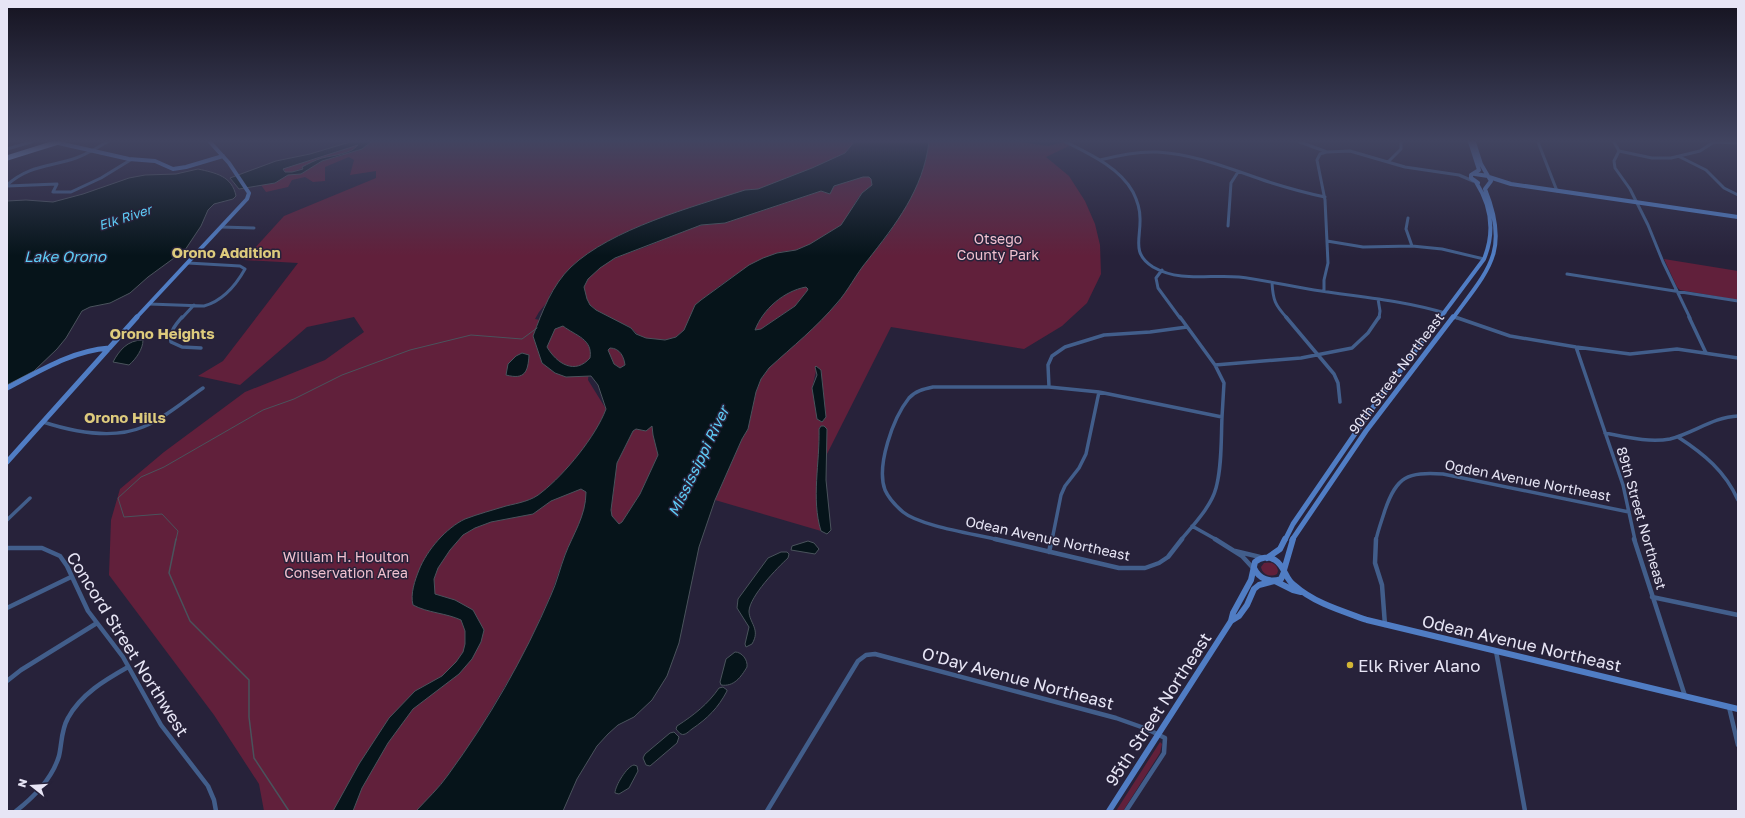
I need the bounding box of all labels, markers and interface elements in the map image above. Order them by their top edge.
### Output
water label: Elk River [97,200,155,233]
park label: Otsego County Park [957,230,1039,263]
district label: Orono Addition [171,243,281,261]
water label: Lake Orono [24,247,107,265]
street label: 90th Street Northeast [1345,309,1447,437]
district label: Orono Heights [109,324,215,342]
water label: Mississippi River [664,401,733,519]
district label: Orono Hills [84,408,166,426]
street label: 89th Street Northeast [1613,445,1671,591]
street label: Ogden Avenue Northeast [1444,456,1612,504]
street label: Odean Avenue Northeast [964,512,1132,564]
street label: Concord Street Northwest [62,548,194,740]
park label: William H. Houlton Conservation Area [283,548,409,581]
street label: Odean Avenue Northeast [1420,610,1624,676]
street label: 95th Street Northeast [1100,628,1216,790]
street label: O'Day Avenue Northeast [920,642,1117,714]
place label: Elk River Alano [1358,655,1480,676]
marker: Elk River Alano [1345,660,1355,670]
north arrow [12,766,52,806]
text: N [15,777,29,789]

